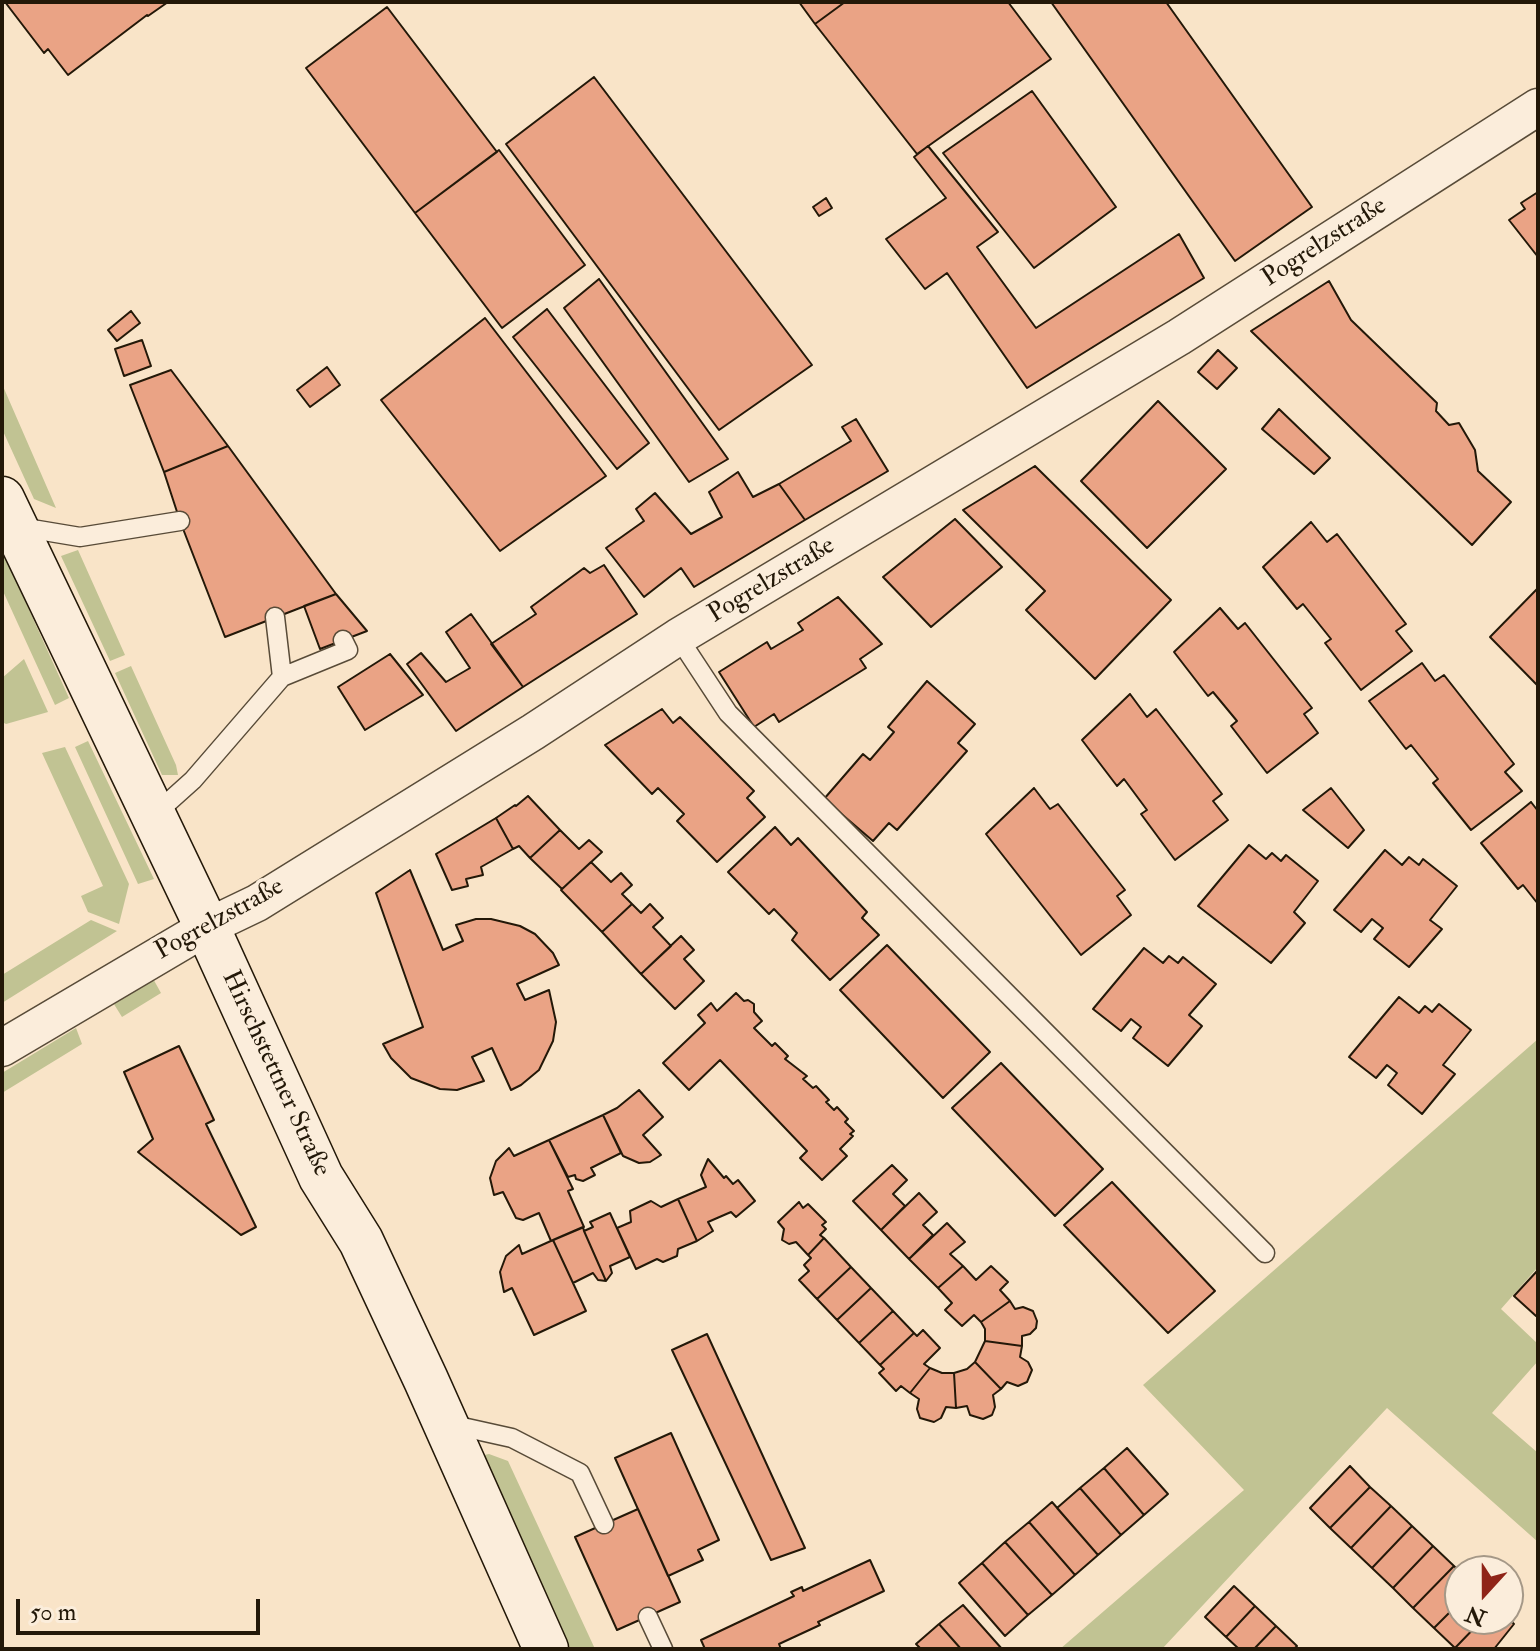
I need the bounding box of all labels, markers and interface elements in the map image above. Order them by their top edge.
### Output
street label: Pogrelzstraße [1257,191,1393,295]
street label: Pogrelzstraße [703,531,841,631]
street label: Pogrelzstraße [150,872,290,968]
street label: Hirschstettner Straße [214,966,336,1182]
north arrow [1444,1555,1524,1635]
scale bar [20,1583,264,1633]
text: 50 m [30,1597,76,1628]
text: N [1462,1599,1490,1632]

